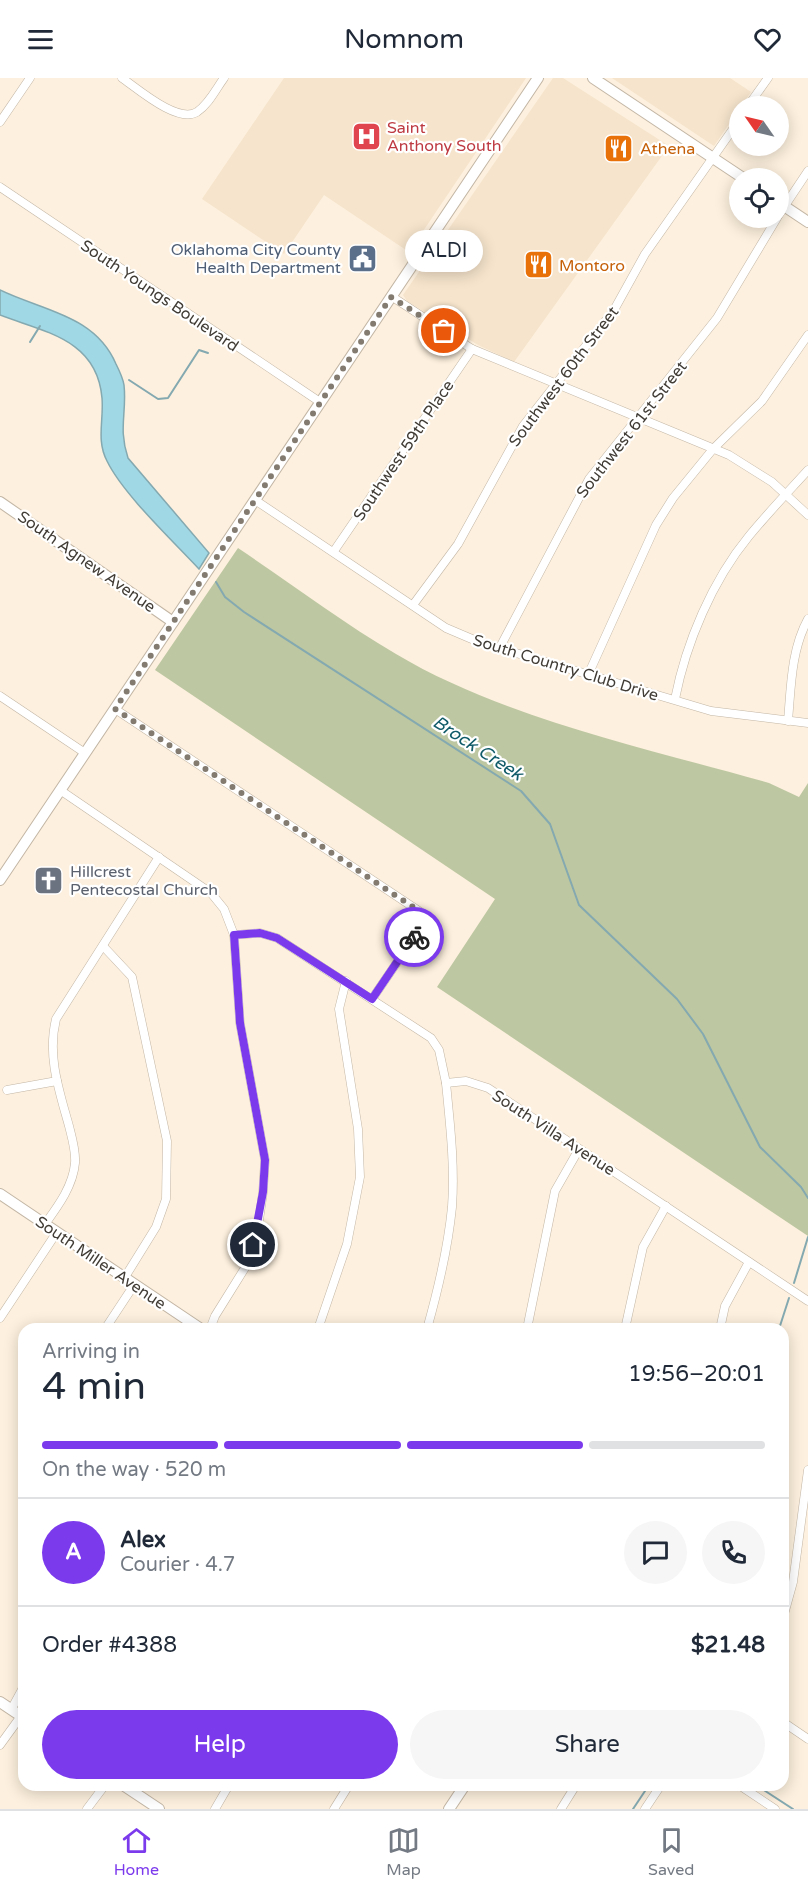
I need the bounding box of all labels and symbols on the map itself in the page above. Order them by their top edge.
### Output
north arrow [729,96,789,156]
place label: Saint Anthony South [387,118,502,156]
hospital icon: Saint Anthony South [350,120,382,152]
restaurant icon: Athena [603,132,635,164]
place label: Athena [640,139,695,159]
callout: ALDI [405,229,483,271]
street label: South Youngs Boulevard [77,235,242,356]
place label: Oklahoma City County Health Department [171,240,341,278]
public building icon: Oklahoma City County Health Department [346,242,378,274]
restaurant icon: Montoro [522,249,554,281]
place label: Montoro [559,256,625,276]
street label: Southwest 60th Street [505,303,623,451]
pin [418,305,469,356]
street label: Southwest 61st Street [572,357,691,502]
street label: Southwest 59th Place [349,376,458,525]
street label: South Agnew Avenue [14,507,159,617]
street label: South Country Club Drive [471,630,661,706]
water label: Brock Creek [429,711,528,786]
place label: Hillcrest Pentecostal Church [70,862,218,900]
church icon: Hillcrest Pentecostal Church [33,864,65,896]
courier [384,907,444,967]
street label: South Villa Avenue [488,1086,619,1180]
street label: South Miller Avenue [31,1212,170,1314]
pin [227,1219,278,1270]

